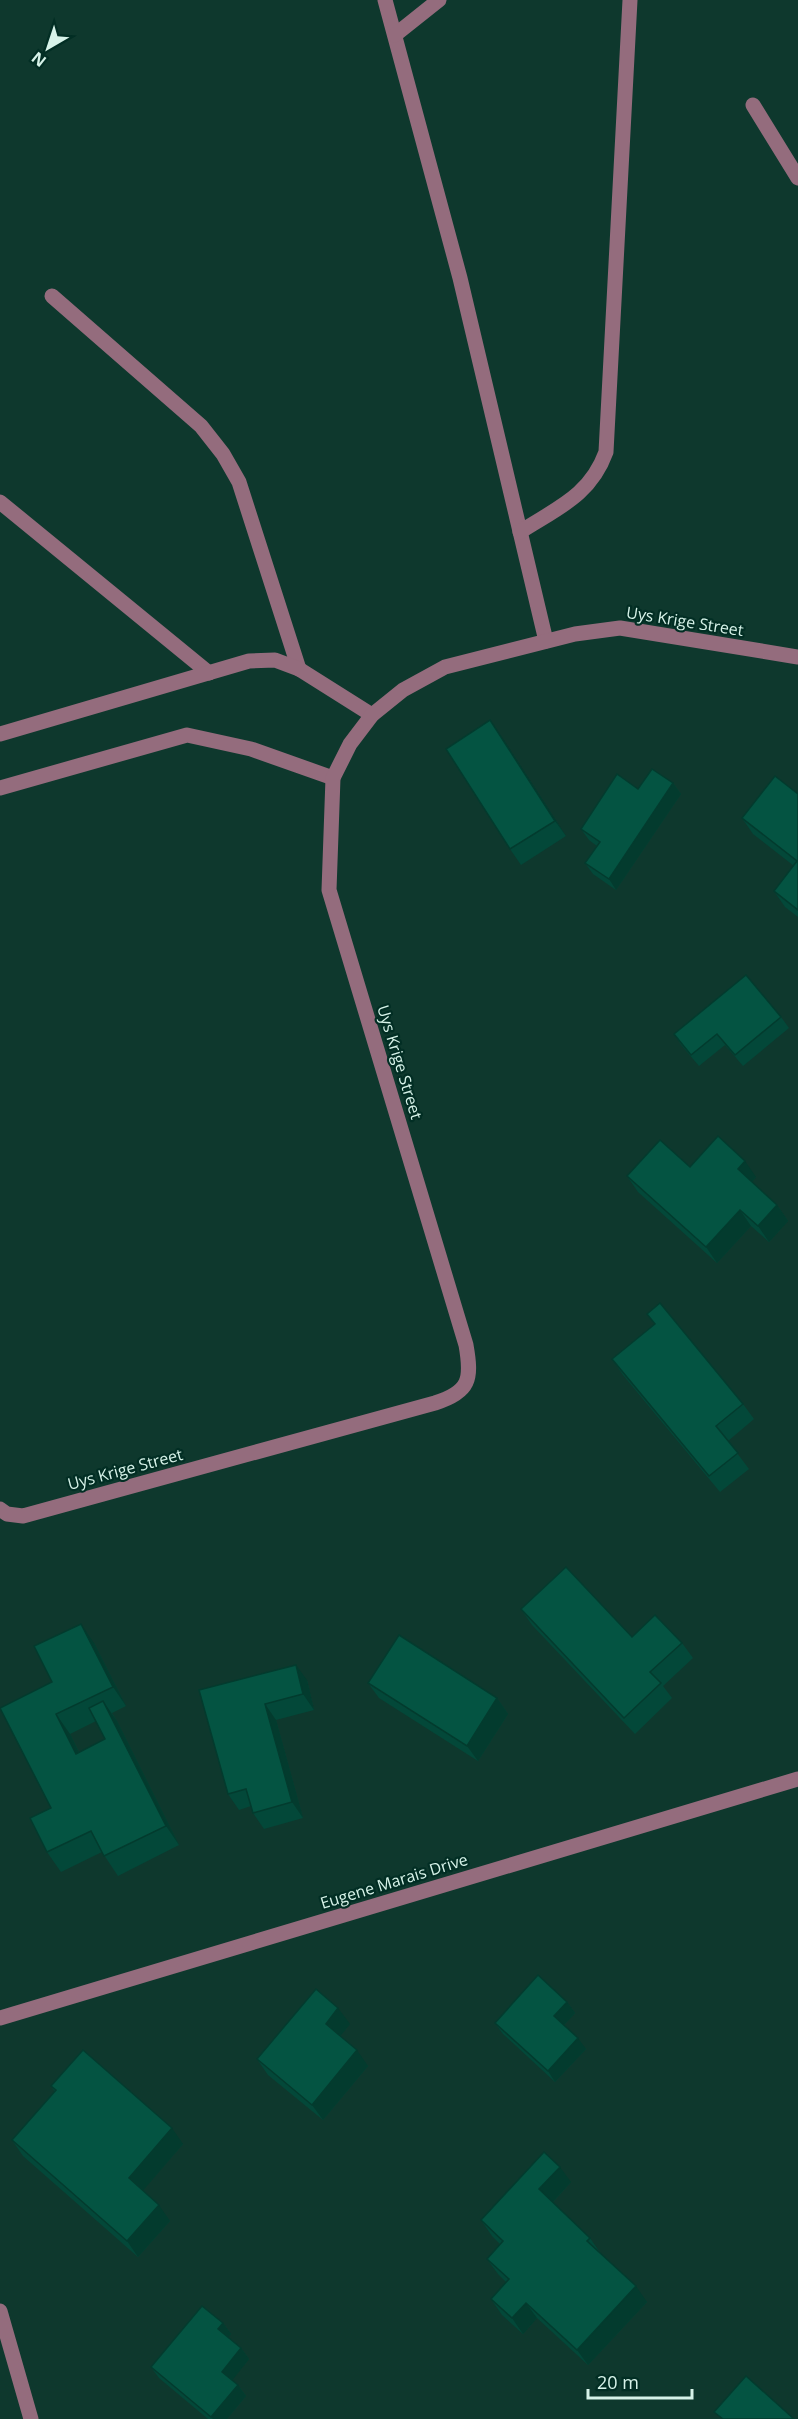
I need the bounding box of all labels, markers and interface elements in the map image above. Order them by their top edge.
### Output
north arrow [18,18,78,78]
text: N [27,47,51,72]
street label: Uys Krige Street [625,601,745,641]
street label: Uys Krige Street [372,1002,428,1122]
street label: Uys Krige Street [65,1443,185,1495]
street label: Eugene Marais Drive [318,1848,470,1914]
scale bar [588,2362,692,2400]
text: 20 m [597,2370,639,2394]

